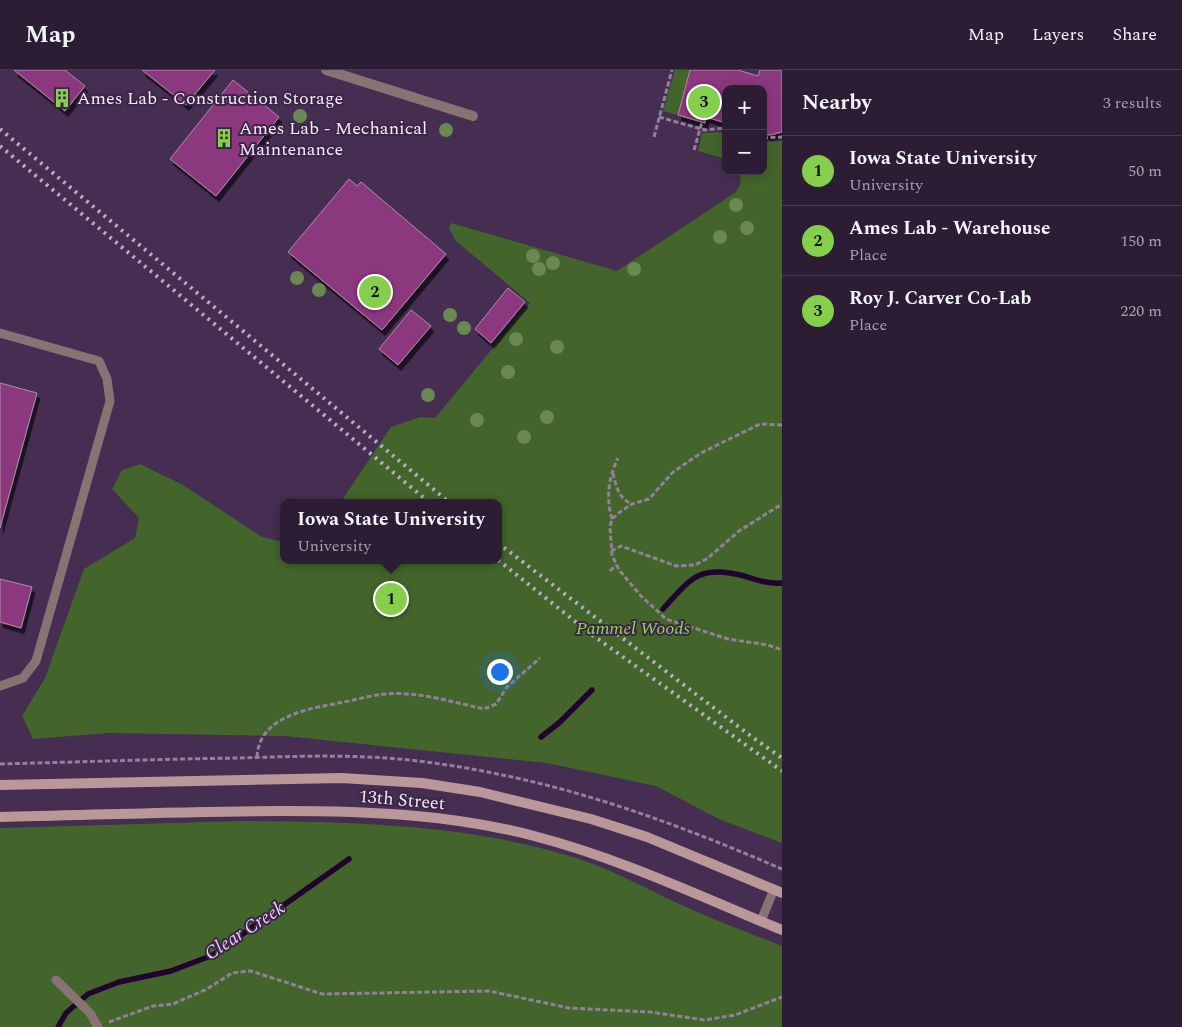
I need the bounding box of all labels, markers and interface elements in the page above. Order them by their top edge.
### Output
text: Map [25,17,75,53]
text: Map [968,21,1004,48]
text: Layers [1032,21,1084,48]
text: Share [1112,21,1157,48]
pin: 3 [688,83,720,121]
place label: Ames Lab - Construction Storage [77,85,343,112]
map controls [722,85,767,175]
button: + [722,85,767,130]
building icon: Ames Lab - Construction Storage [51,87,73,109]
text: Nearby [802,87,872,119]
text: 3 results [1103,91,1162,115]
place label: Ames Lab - Mechanical Maintenance [239,115,427,163]
building icon: Ames Lab - Mechanical Maintenance [213,127,235,149]
button: − [722,130,767,175]
text: Iowa State University [849,144,1037,173]
text: 1 [814,159,822,183]
text: 50 m [1128,159,1162,183]
text: University [849,173,923,197]
text: Ames Lab - Warehouse [849,214,1051,243]
text: 2 [814,229,822,253]
text: 150 m [1120,229,1162,253]
text: Place [849,243,887,267]
pin: 2 [359,273,391,311]
text: Roy J. Carver Co-Lab [849,284,1031,313]
text: 3 [814,299,822,323]
text: 220 m [1120,299,1162,323]
text: Place [849,313,887,337]
popup [280,499,502,564]
text: Iowa State University [297,505,485,534]
text: University [297,534,371,558]
pin: 1 [375,580,407,618]
park label: Pammel Woods [576,615,691,642]
your location [487,659,513,685]
street label: 13th Street [358,783,446,817]
water label: Clear Creek [199,894,291,968]

